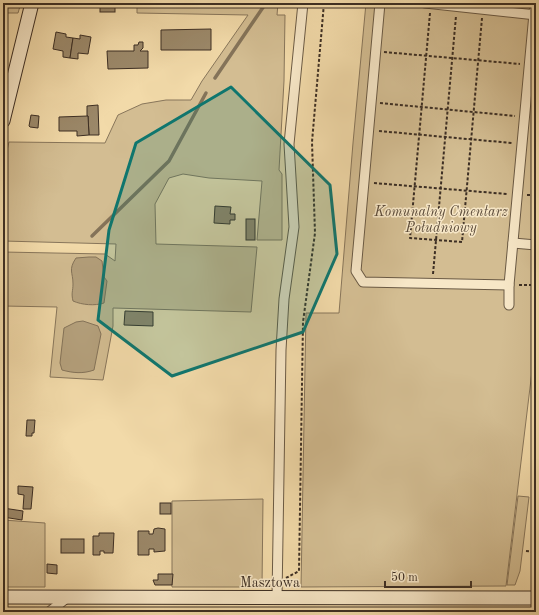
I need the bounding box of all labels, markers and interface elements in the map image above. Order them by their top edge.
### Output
park label: Komunalny Cmentarz Południowy [373,205,508,236]
scale bar [385,563,471,589]
text: 50 m [391,571,418,584]
street label: Masztowa [240,576,300,590]

